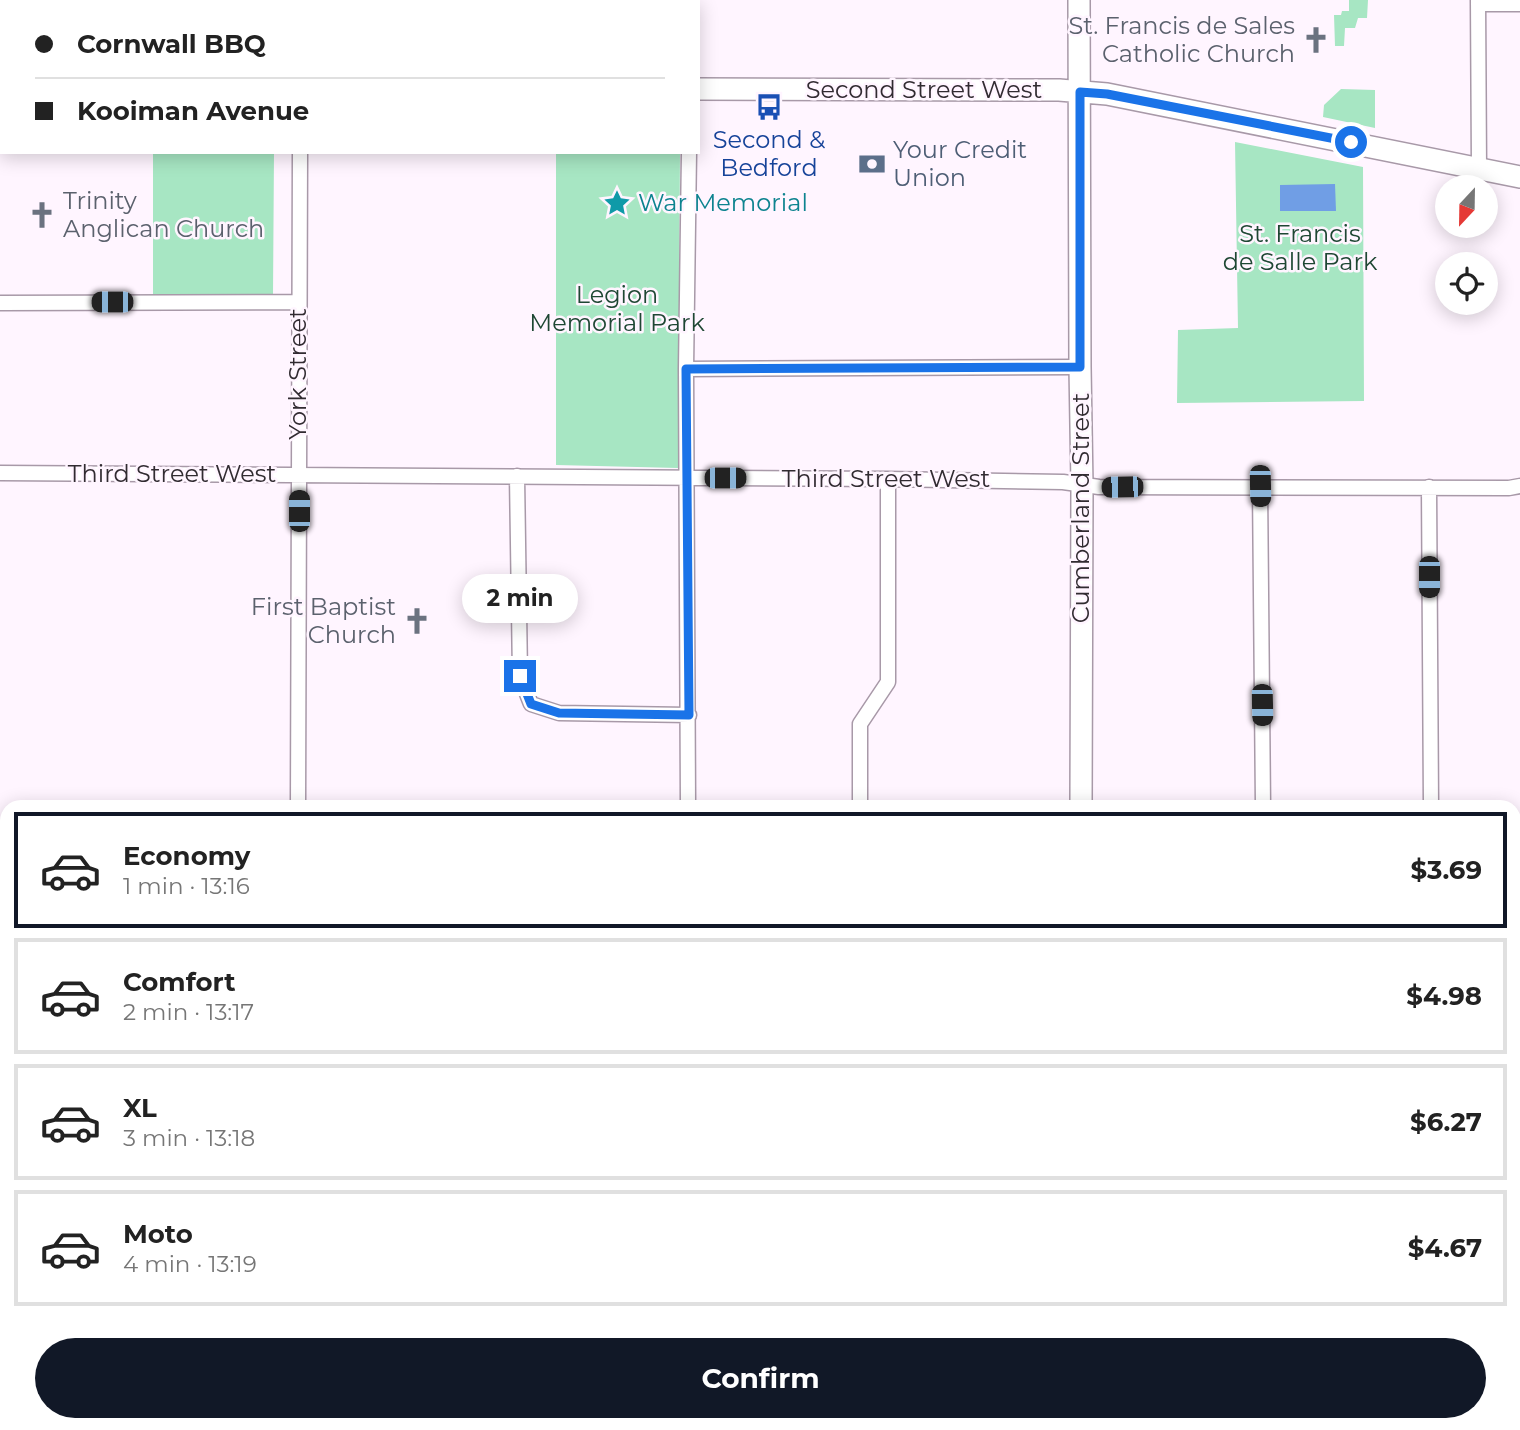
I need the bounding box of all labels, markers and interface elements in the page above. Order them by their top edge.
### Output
place label: St. Francis de Sales Catholic Church [1068,11,1295,68]
church icon: St. Francis de Sales Catholic Church [1301,25,1331,55]
text: Cornwall BBQ [77,28,266,60]
street label: Second Street West [806,75,1043,104]
bus stop icon: Second & Bedford [754,92,784,122]
text: Kooiman Avenue [77,95,309,127]
place label: Second & Bedford [713,125,825,182]
route start [1335,126,1367,158]
place label: Your Credit Union [893,135,1027,192]
bank icon: Your Credit Union [857,149,887,179]
north arrow [1435,175,1498,238]
map controls [1435,175,1498,315]
place label: Trinity Anglican Church [63,186,264,243]
place icon: War Memorial [602,188,632,218]
place label: War Memorial [638,188,808,217]
church icon: Trinity Anglican Church [27,200,57,230]
park label: St. Francis de Salle Park [1223,219,1378,276]
button: locate [1435,252,1498,315]
park label: Legion Memorial Park [529,280,705,337]
car [92,292,134,313]
street label: York Street [283,308,312,440]
street label: Cumberland Street [1066,393,1095,623]
street label: Third Street West [68,459,276,488]
street label: Third Street West [782,464,990,493]
car [1250,465,1271,507]
car [705,468,747,489]
car [1101,476,1144,498]
car [289,490,310,532]
car [1419,556,1440,598]
callout: 2 min [462,574,578,624]
text: 2 min [486,584,554,612]
place label: First Baptist Church [251,592,396,649]
church icon: First Baptist Church [402,606,432,636]
route end [504,660,536,692]
car [1252,684,1273,726]
icon: car [39,839,102,902]
text: Economy [123,840,250,872]
text: $3.69 [1411,854,1482,886]
text: 1 min · 13:16 [123,872,250,900]
icon: car [39,965,102,1028]
text: Comfort [123,966,235,998]
text: $4.98 [1406,980,1482,1012]
text: 2 min · 13:17 [123,998,254,1026]
icon: car [39,1091,102,1154]
text: XL [123,1092,157,1124]
text: $6.27 [1410,1106,1482,1138]
text: 3 min · 13:18 [123,1124,255,1152]
icon: car [39,1217,102,1280]
text: Moto [123,1218,193,1250]
text: $4.67 [1408,1232,1482,1264]
text: 4 min · 13:19 [123,1250,257,1278]
button: Confirm [35,1338,1486,1418]

